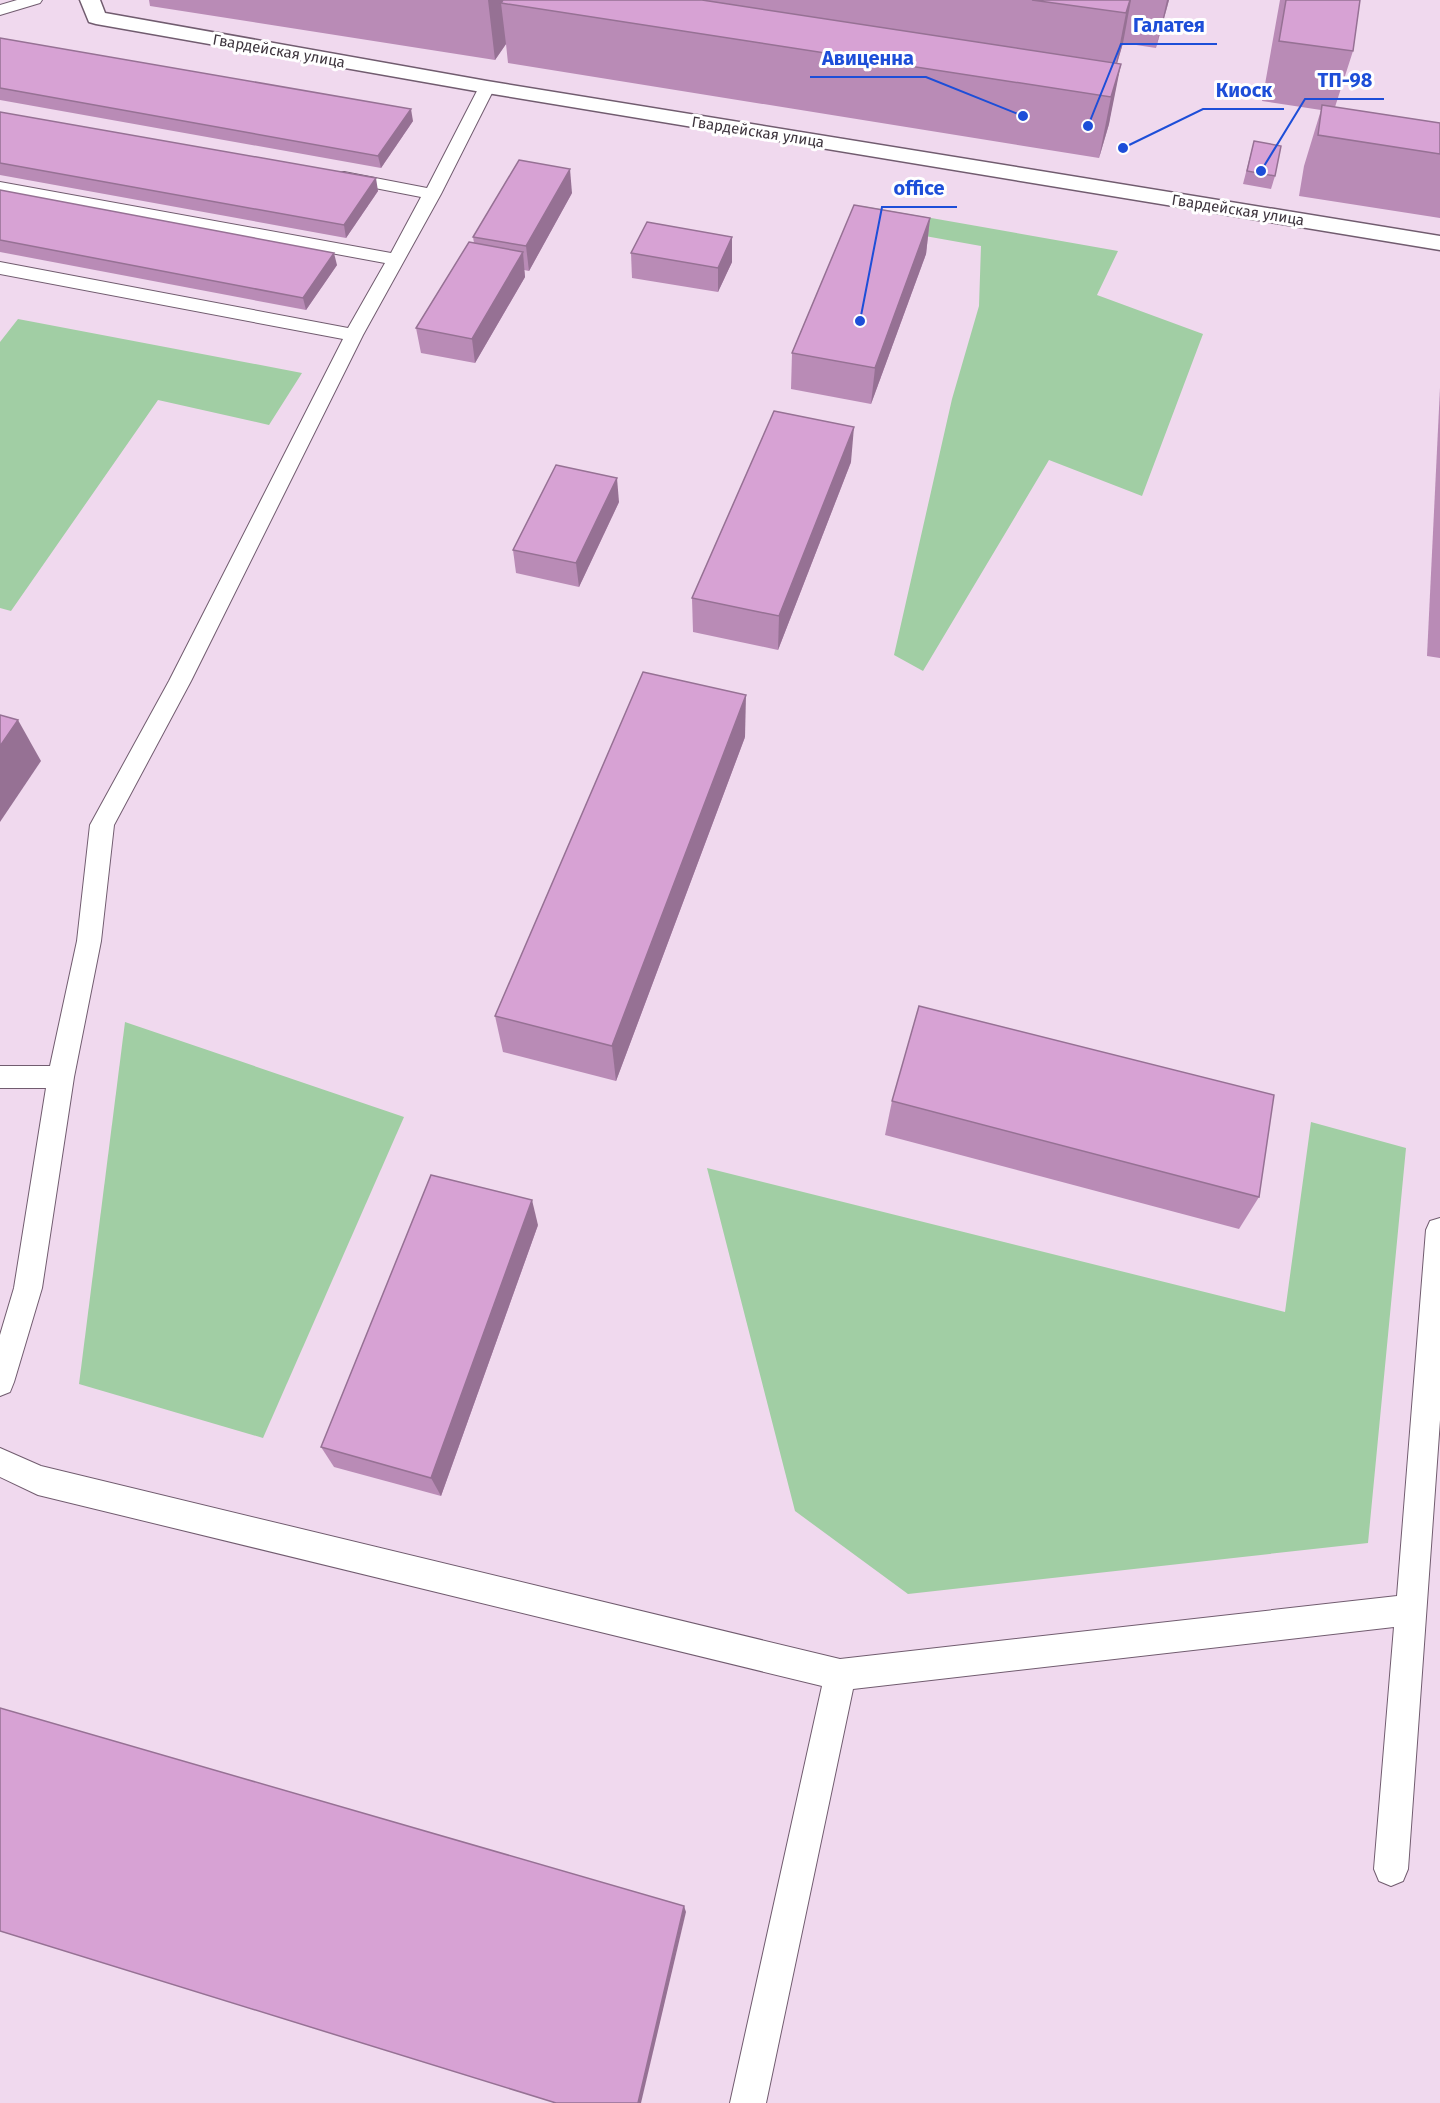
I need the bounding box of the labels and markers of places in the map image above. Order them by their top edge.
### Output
callout: Галатея [1121,6,1217,44]
callout: Авиценна [810,39,926,77]
callout: ТП-98 [1305,61,1384,99]
callout: Киоск [1203,71,1284,109]
callout: office [882,169,957,207]

